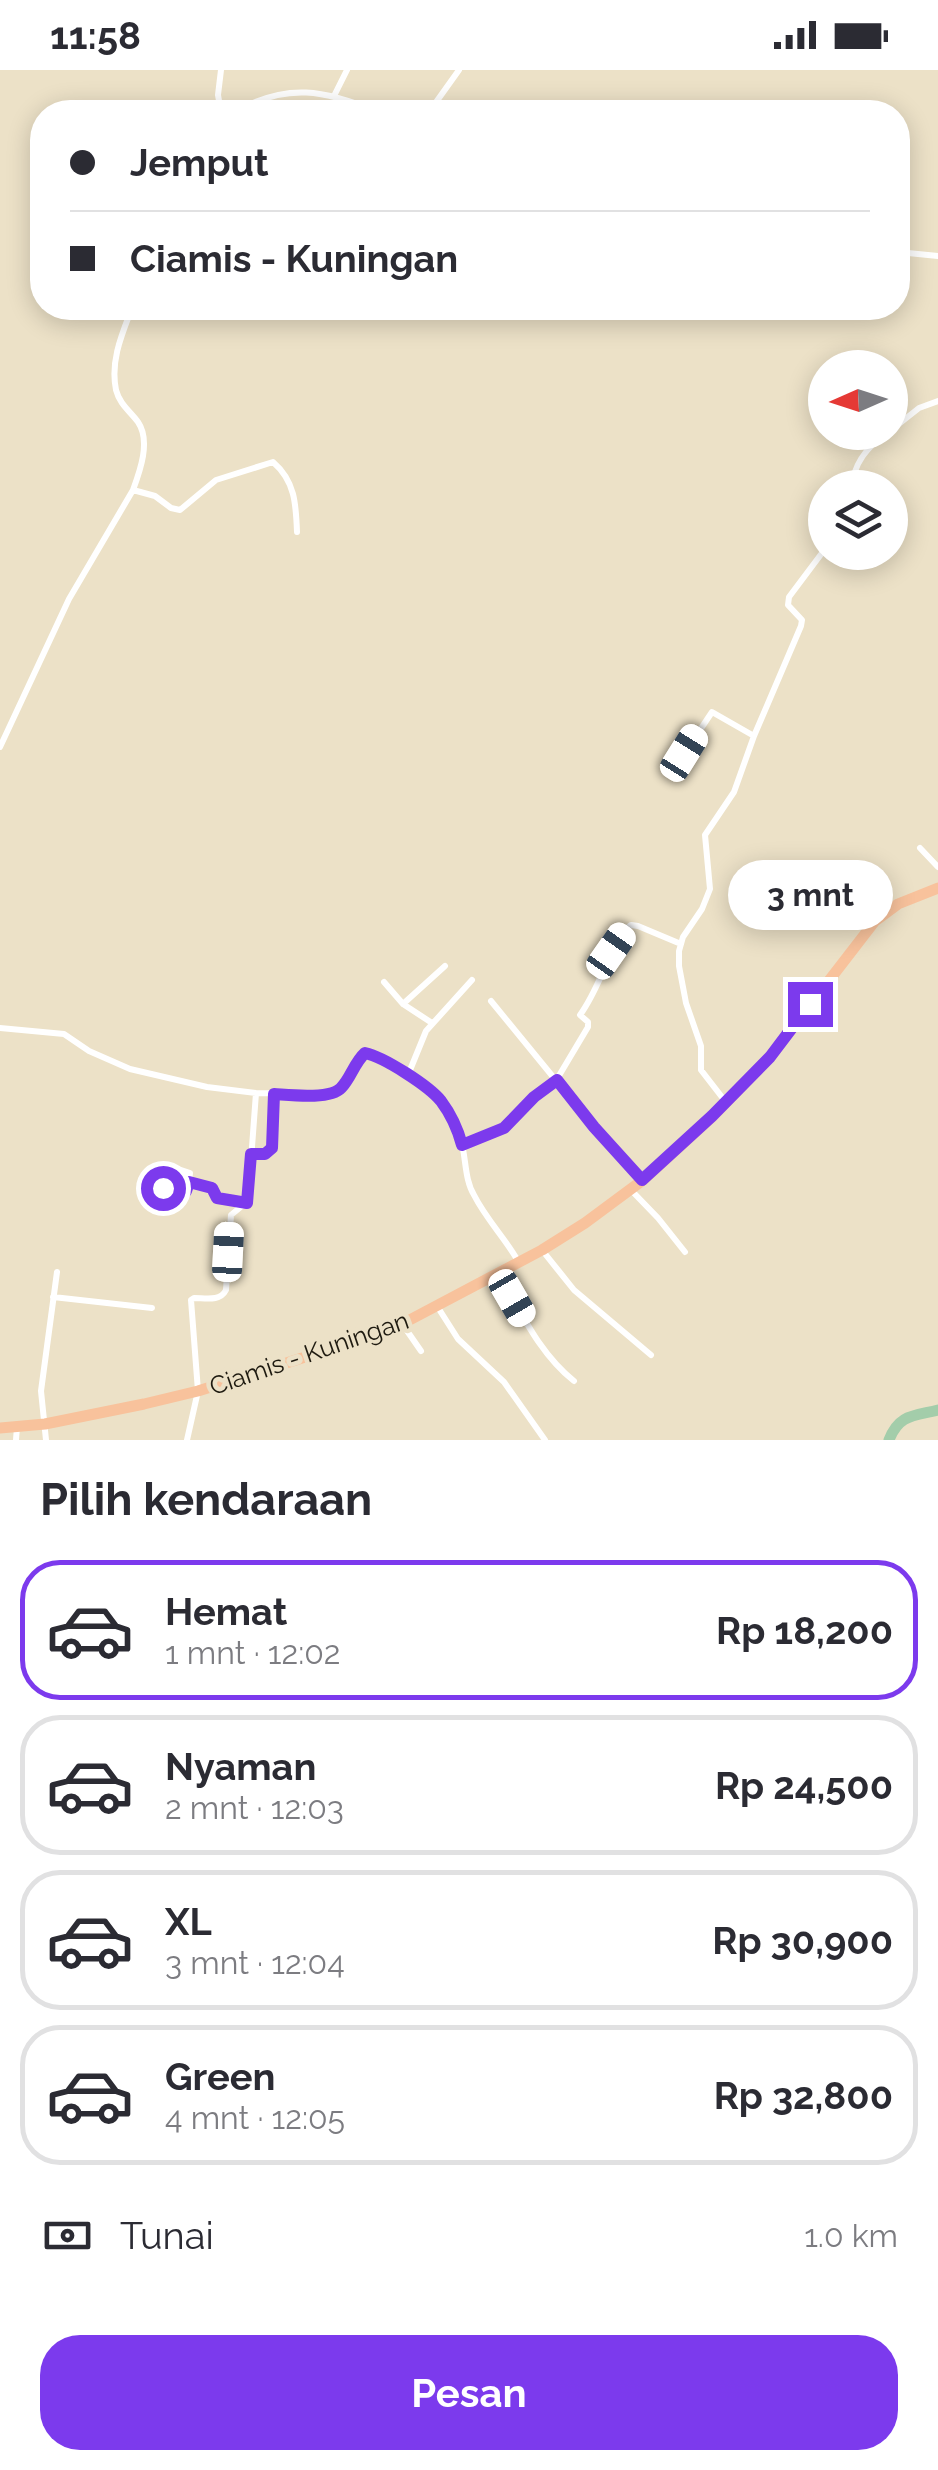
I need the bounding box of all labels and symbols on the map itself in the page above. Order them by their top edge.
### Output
north arrow [808,350,908,450]
car [655,720,713,786]
callout: 3 mnt [728,859,892,929]
car [582,918,640,984]
route end [788,982,833,1027]
route start [141,1166,186,1211]
car [211,1221,245,1283]
car [484,1265,540,1331]
street label: Ciamis - Kuningan [205,1305,413,1401]

